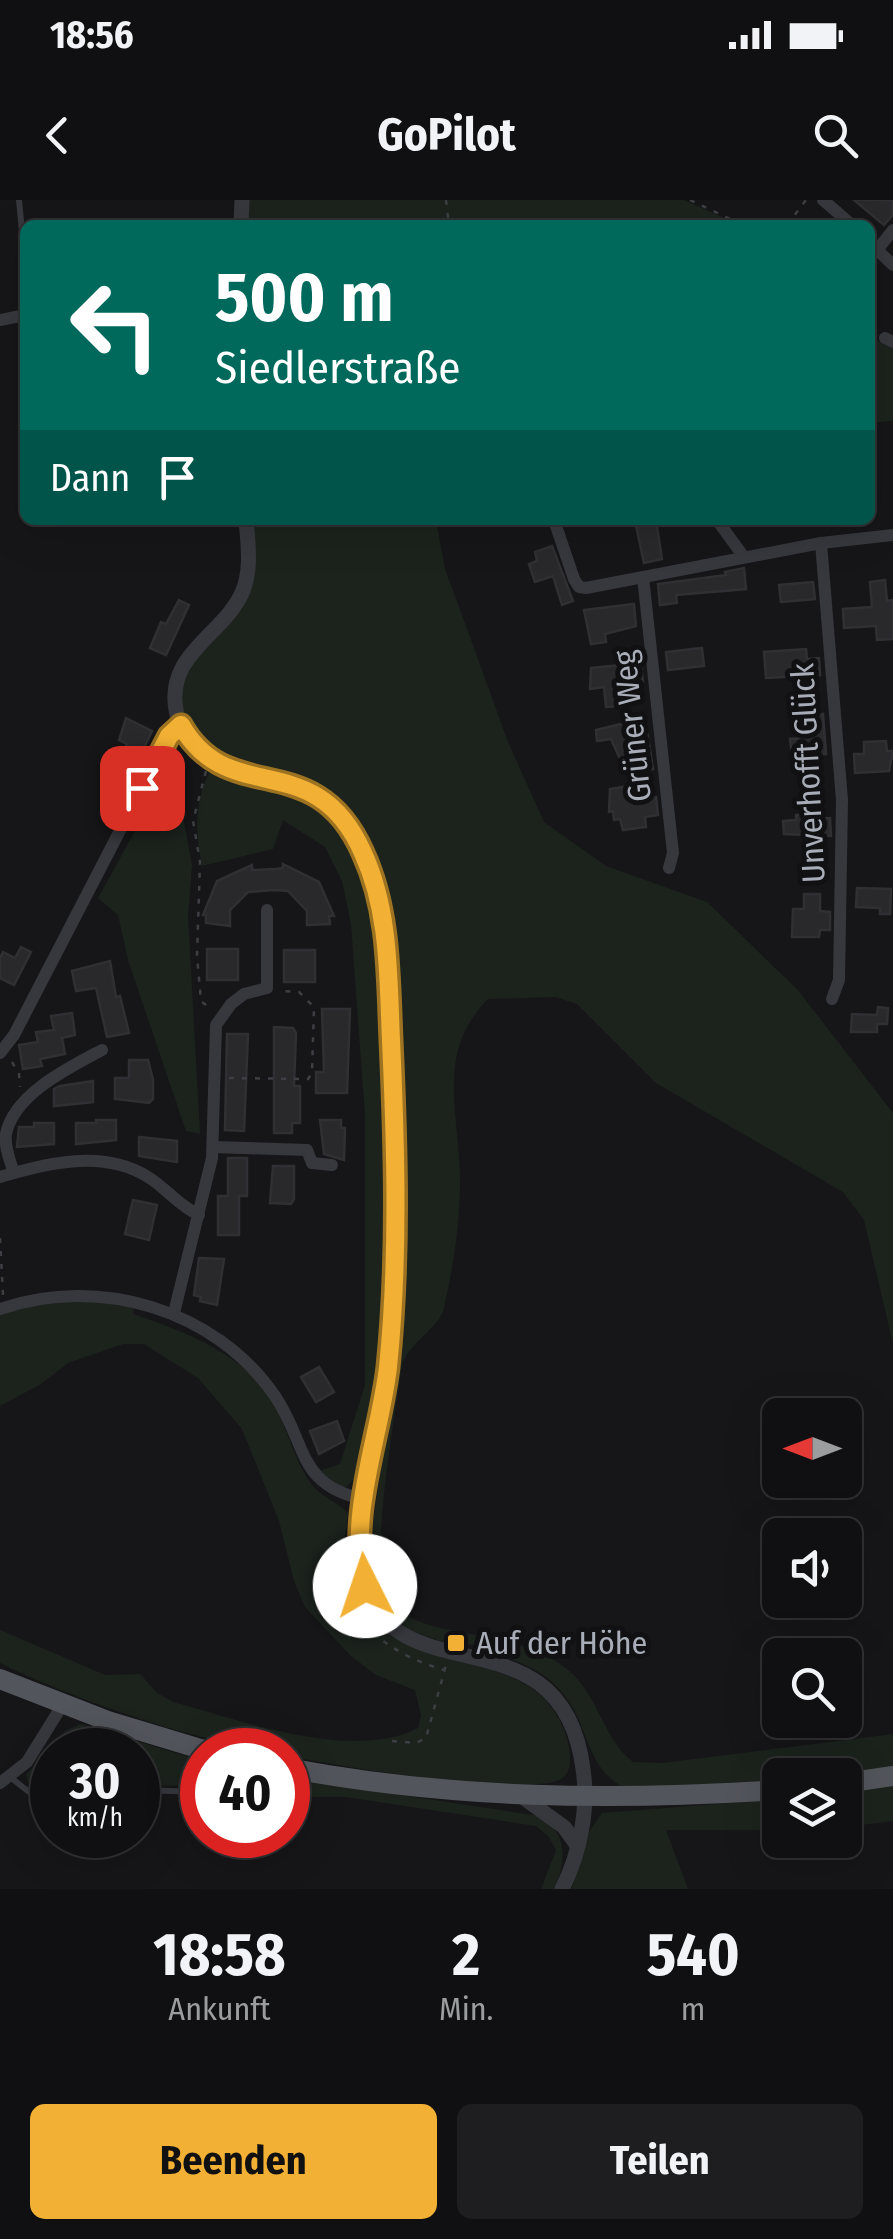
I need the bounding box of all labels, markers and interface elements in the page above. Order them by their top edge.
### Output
text: 18:56 [50,12,134,58]
icon: back [30,108,85,163]
text: GoPilot [377,108,516,162]
icon: search [808,108,863,163]
text: 500 m [215,256,394,340]
icon: left [50,260,180,390]
text: Siedlerstraße [215,341,461,395]
icon: arrive [150,450,205,505]
text: Dann [50,455,130,501]
street label: Grüner Weg [605,648,659,804]
street label: Unverhofft Glück [783,662,833,884]
pin [100,746,185,831]
icon: arrive [115,761,170,816]
north arrow [762,1398,862,1498]
map controls [762,1398,862,1858]
button: sound [762,1518,862,1618]
position arrow [313,1534,417,1638]
place label: Auf der Höhe [476,1624,647,1662]
marker: Auf der Höhe [445,1632,467,1654]
button: search [762,1638,862,1738]
speed limit sign: 40 [180,1728,310,1858]
text: 30 [70,1751,120,1811]
button: layers [762,1758,862,1858]
text: km/h [67,1803,123,1833]
text: 18:58 [153,1919,286,1991]
text: 2 [452,1919,480,1991]
text: 540 [647,1919,740,1991]
text: Ankunft [168,1990,271,2028]
text: Min. [439,1990,493,2028]
text: m [681,1990,705,2028]
button: Beenden [30,2104,437,2219]
button: Teilen [457,2104,863,2219]

